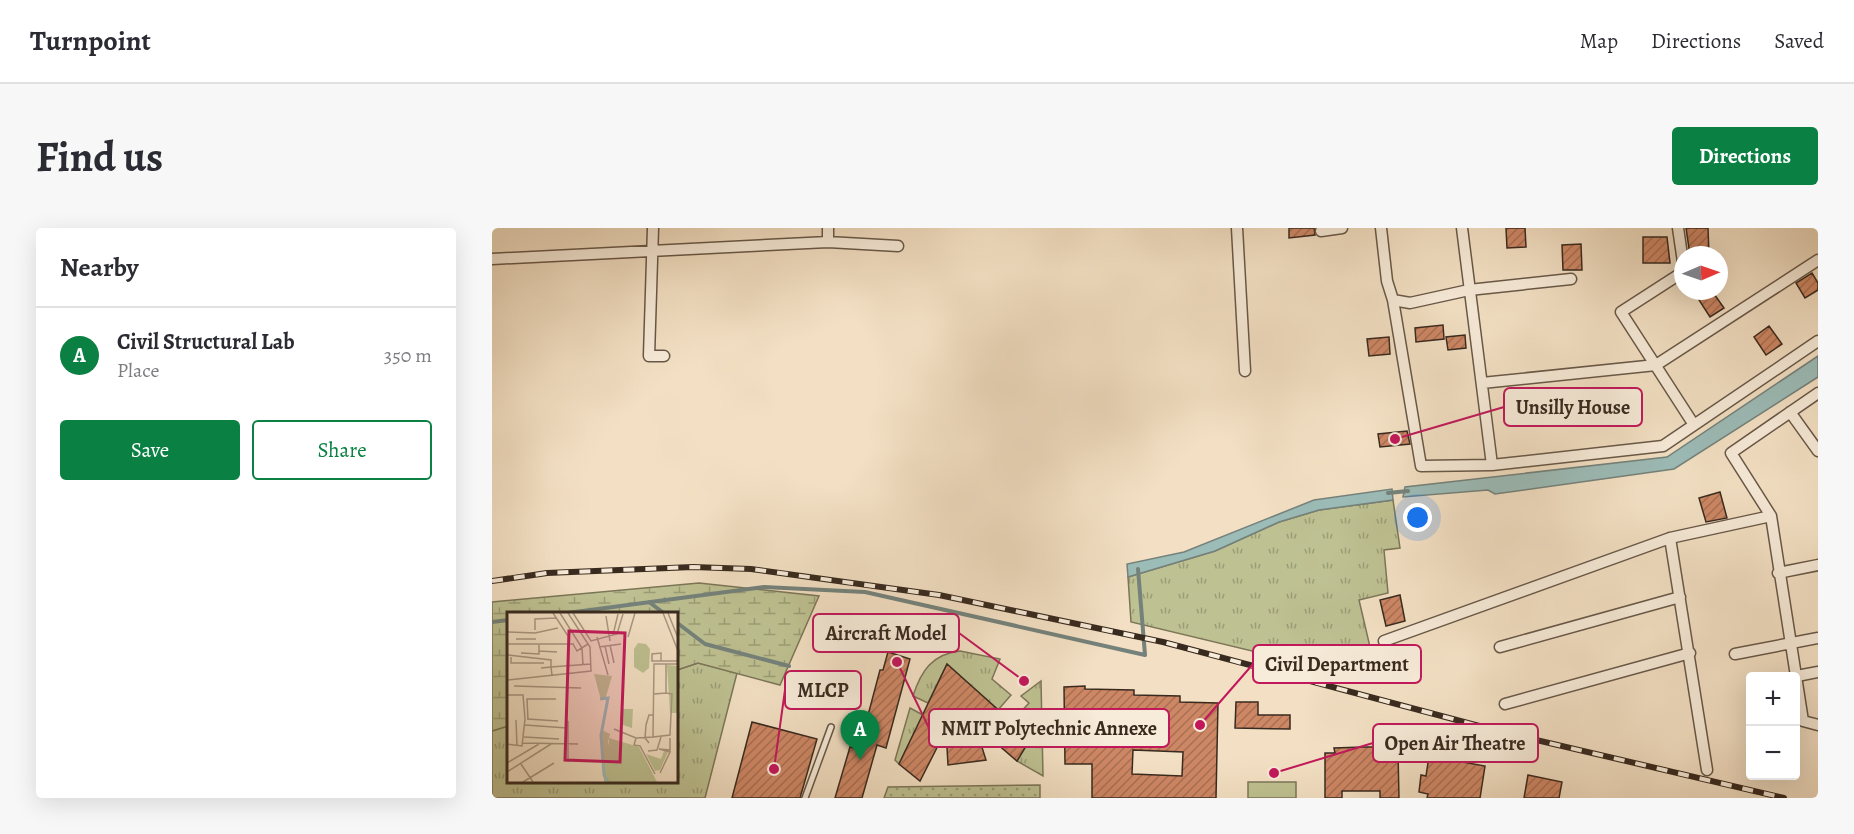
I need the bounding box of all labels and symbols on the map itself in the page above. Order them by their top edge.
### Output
north arrow [1674,246,1728,300]
callout: Unsilly House [1504,388,1642,426]
text: Unsilly House [1516,394,1630,421]
your location [1403,503,1432,532]
inset map [507,612,678,783]
callout: Aircraft Model [813,614,959,652]
text: Aircraft Model [824,620,947,647]
callout: Civil Department [1253,645,1421,683]
text: Civil Department [1265,651,1409,678]
callout: MLCP [785,671,861,709]
text: MLCP [797,677,849,704]
callout: NMIT Polytechnic Annexe [929,709,1169,747]
pin: A [840,710,880,760]
text: NMIT Polytechnic Annexe [941,715,1157,742]
callout: Open Air Theatre [1373,724,1538,762]
text: Open Air Theatre [1384,730,1526,757]

